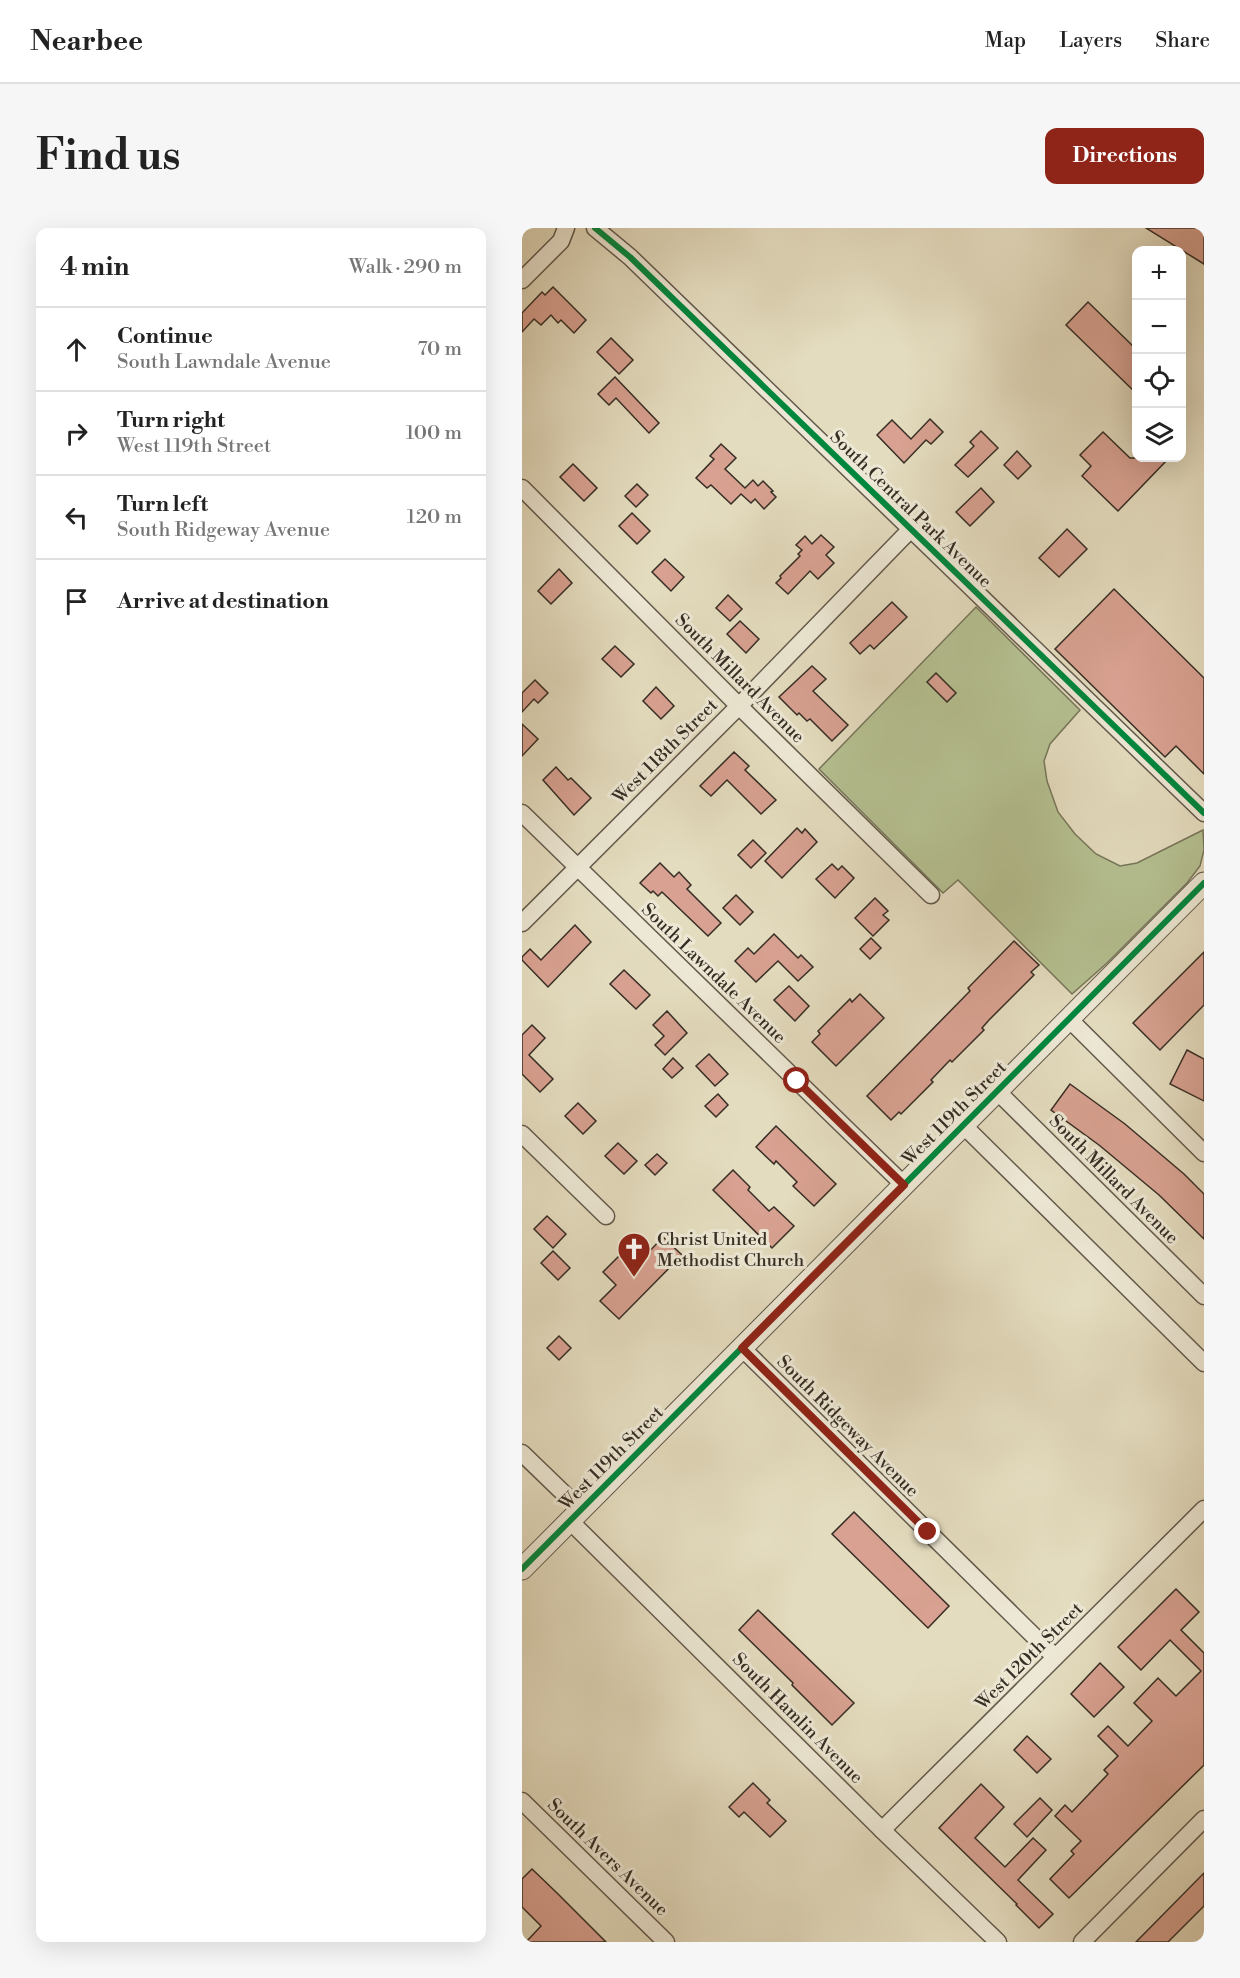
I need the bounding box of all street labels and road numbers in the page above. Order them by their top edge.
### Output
street label: South Central Park Avenue [825,426,997,593]
street label: South Millard Avenue [670,609,809,748]
street label: West 118th Street [607,694,723,809]
street label: South Lawndale Avenue [636,898,791,1049]
street label: West 119th Street [896,1056,1012,1171]
street label: South Millard Avenue [1044,1110,1183,1249]
street label: South Ridgeway Avenue [772,1350,924,1502]
street label: West 119th Street [553,1401,669,1516]
street label: West 120th Street [970,1597,1088,1716]
street label: South Hamlin Avenue [727,1648,868,1789]
street label: South Avers Avenue [542,1794,673,1921]

